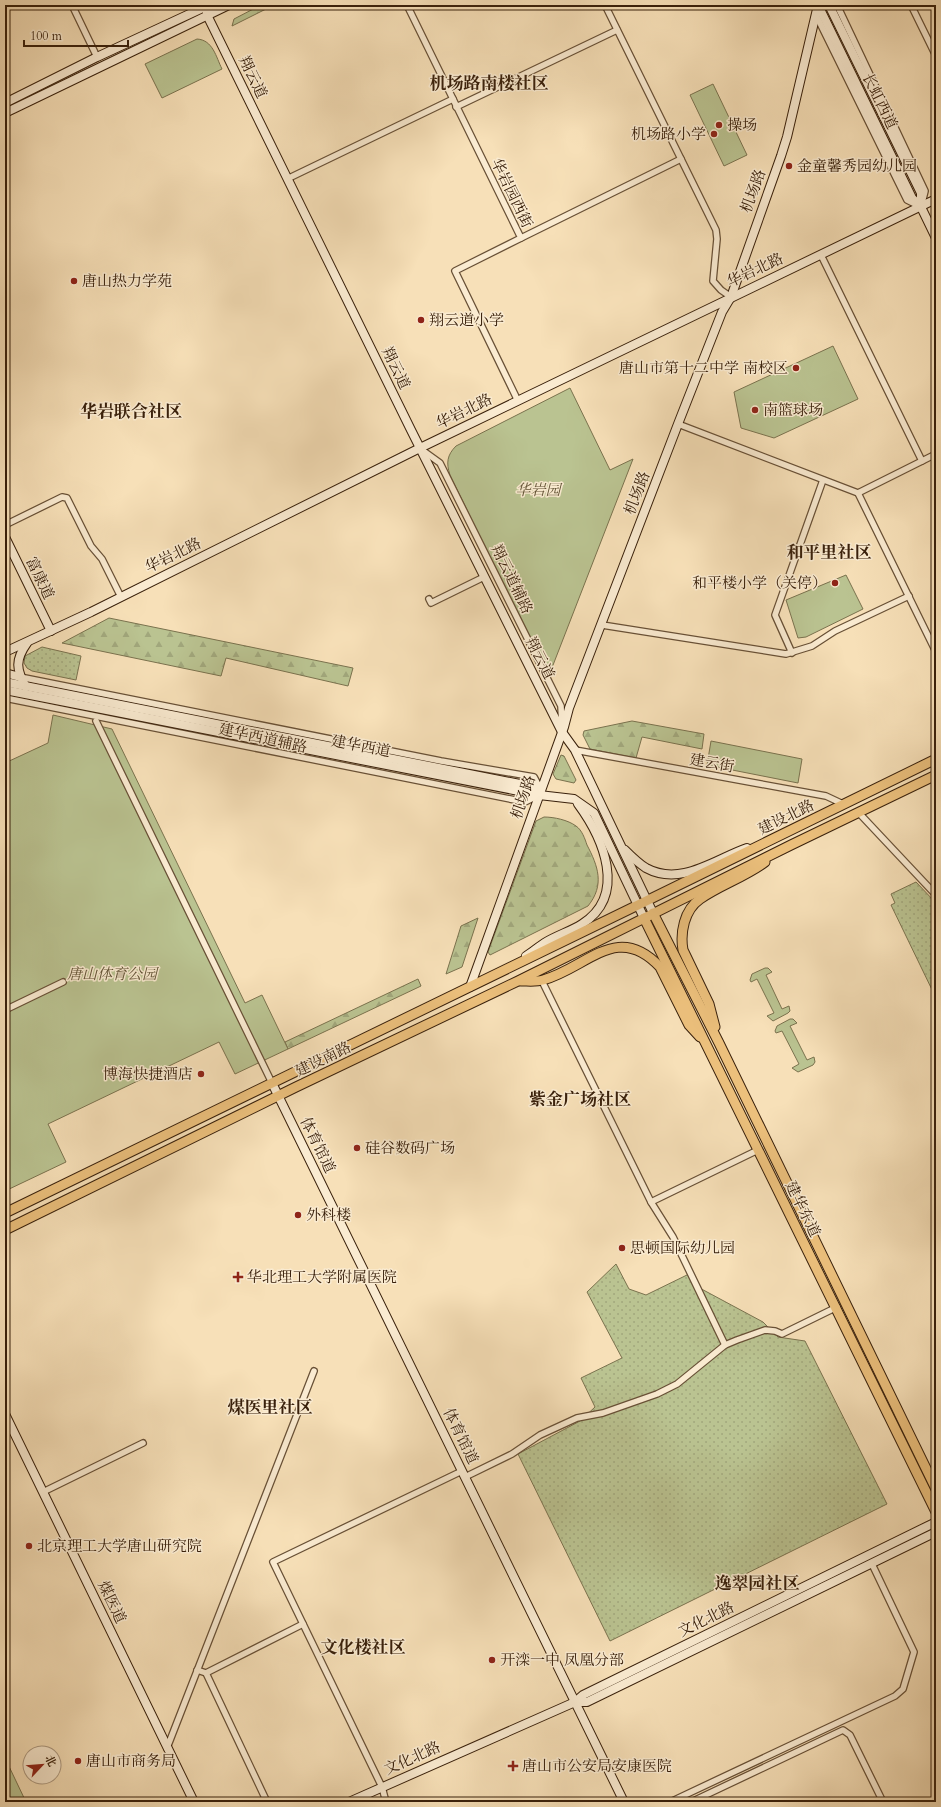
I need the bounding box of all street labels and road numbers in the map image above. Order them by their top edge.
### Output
street label: 翔云道 [234,52,272,102]
street label: 长虹西道 [858,70,902,132]
street label: 华岩园西街 [487,155,537,231]
street label: 机场路 [736,166,770,216]
street label: 华岩北路 [724,248,786,292]
street label: 翔云道 [377,343,415,393]
street label: 华岩北路 [433,389,495,433]
street label: 机场路 [620,468,654,518]
street label: 华岩北路 [142,533,204,577]
street label: 翔云道辅路 [487,541,537,617]
street label: 富康道 [21,553,59,603]
street label: 翔云道 [521,633,559,683]
street label: 建华西道辅路 [217,719,309,757]
street label: 建华西道 [330,730,392,762]
street label: 建云街 [688,749,736,777]
street label: 机场路 [506,772,540,822]
street label: 建设北路 [755,795,817,839]
street label: 建设南路 [292,1037,354,1081]
street label: 体育馆道 [296,1114,340,1176]
street label: 建华东道 [781,1178,825,1240]
street label: 体育馆道 [439,1405,483,1467]
street label: 煤医道 [93,1577,131,1627]
street label: 文化北路 [675,1597,737,1641]
street label: 文化北路 [381,1737,443,1779]

